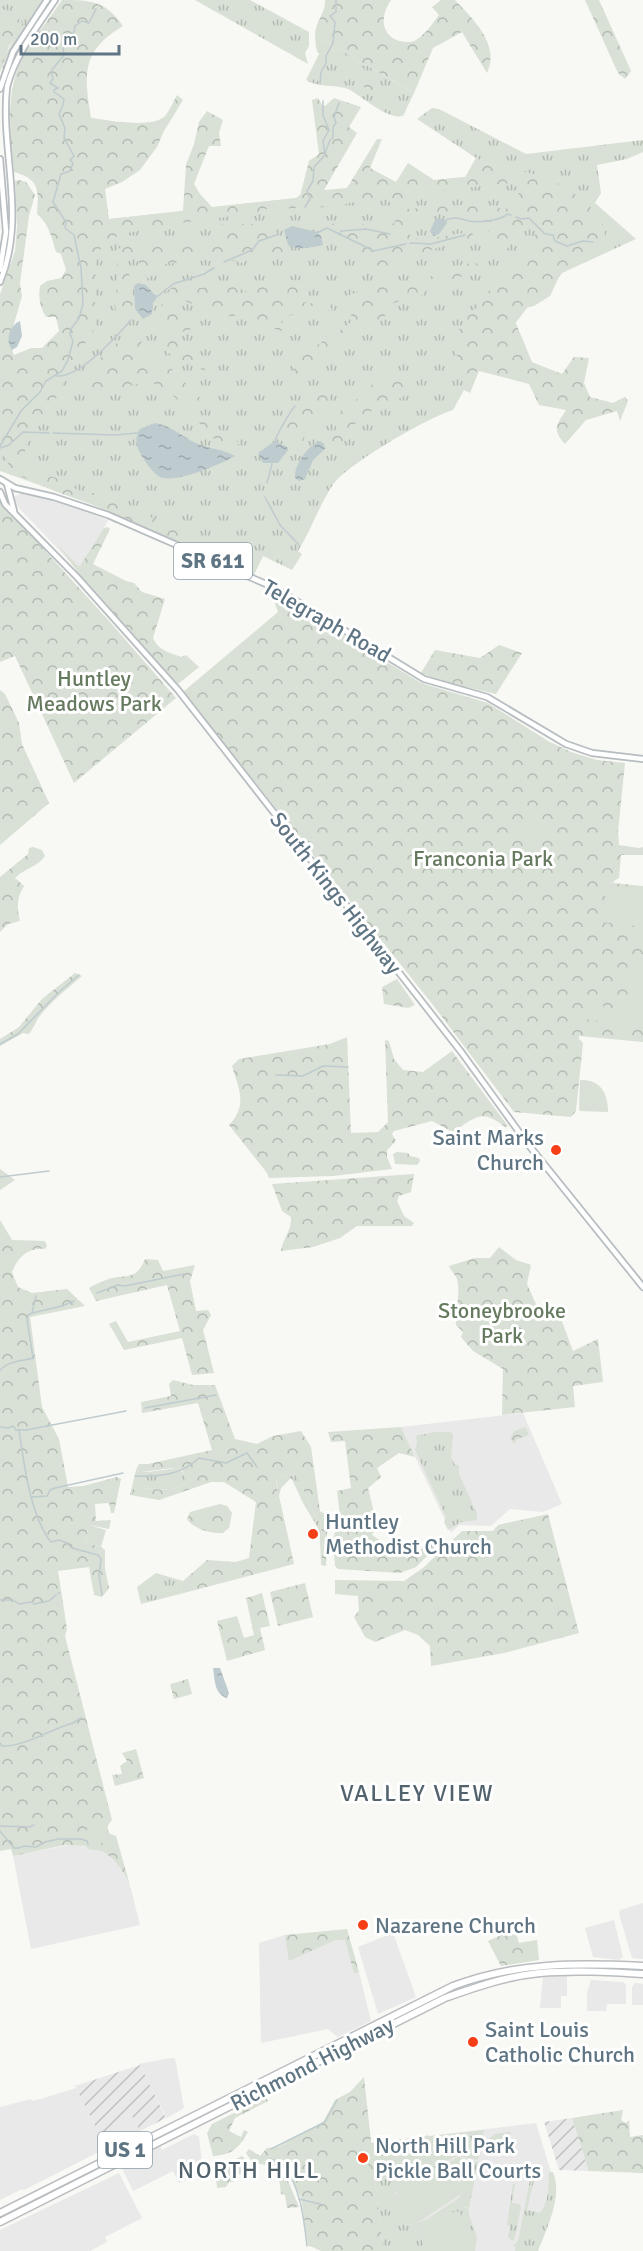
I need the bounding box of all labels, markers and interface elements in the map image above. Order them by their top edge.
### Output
scale bar [21,18,118,56]
text: 200 m [30,28,77,50]
road number: SR 611 [174,543,252,579]
street label: Telegraph Road [258,573,396,669]
park label: Huntley Meadows Park [26,665,162,717]
street label: South Kings Highway [264,807,408,980]
park label: Franconia Park [413,845,553,872]
place label: Saint Marks Church [432,1124,544,1176]
marker: Saint Marks Church [549,1143,563,1157]
park label: Stoneybrooke Park [438,1297,566,1349]
place label: Huntley Methodist Church [325,1508,492,1560]
marker: Huntley Methodist Church [306,1527,320,1541]
district label: VALLEY VIEW [340,1778,494,1808]
place label: Nazarene Church [375,1912,536,1939]
marker: Nazarene Church [356,1918,370,1932]
street label: Richmond Highway [226,2011,399,2117]
place label: Saint Louis Catholic Church [485,2016,635,2068]
marker: Saint Louis Catholic Church [466,2035,480,2049]
road number: US 1 [98,2132,152,2168]
place label: North Hill Park Pickle Ball Courts [375,2132,541,2184]
marker: North Hill Park Pickle Ball Courts [356,2151,370,2165]
district label: NORTH HILL [178,2155,320,2185]

